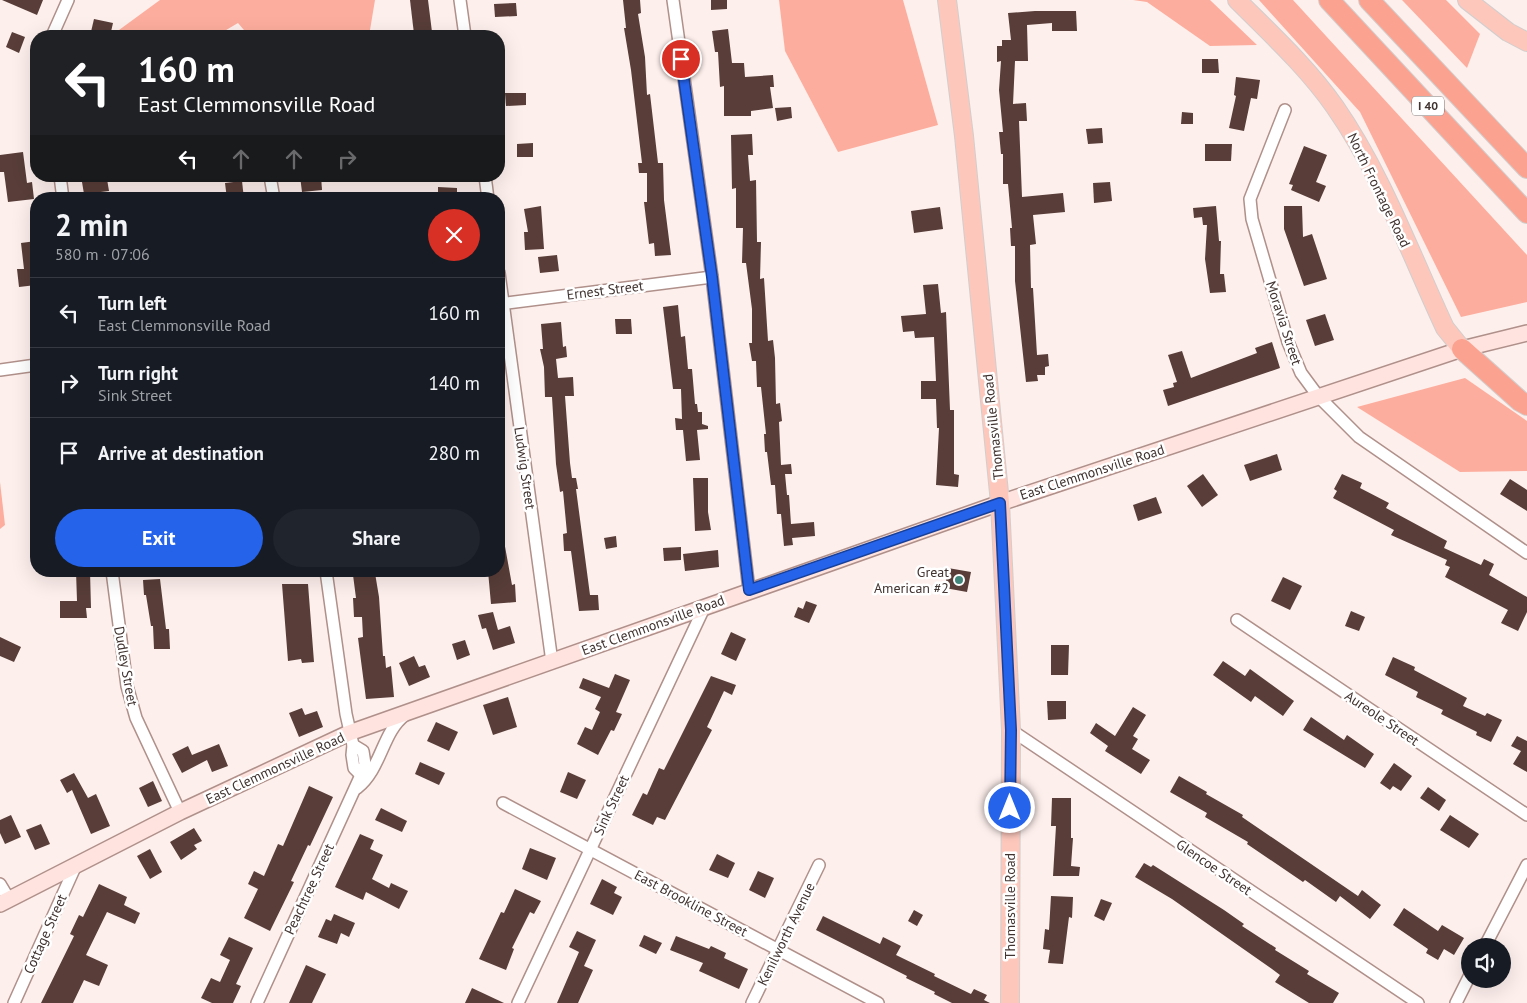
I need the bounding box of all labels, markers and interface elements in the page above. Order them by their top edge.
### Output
pin [660,38,702,80]
icon: arrive [667,45,695,73]
text: 160 m [138,46,235,92]
icon: left [55,50,120,115]
text: East Clemmonsville Road [138,90,375,118]
road number: I 40 [1412,96,1444,115]
street label: North Frontage Road [1343,130,1415,250]
icon: left [174,145,202,173]
icon: ahead [227,145,255,173]
icon: ahead [280,145,308,173]
icon: right [333,145,361,173]
text: 2 min [55,205,128,244]
button: close [428,209,480,261]
text: 580 m · 07:06 [55,244,150,264]
street label: Ernest Street [566,276,645,304]
street label: Moravia Street [1262,279,1306,367]
text: Turn left [98,291,167,315]
icon: left [55,299,83,327]
text: 160 m [428,301,480,325]
text: East Clemmonsville Road [98,315,271,335]
text: Turn right [98,361,178,385]
icon: right [55,369,83,397]
text: 140 m [428,371,480,395]
street label: Thomasville Road [978,373,1008,481]
text: Sink Street [98,385,172,405]
street label: Ludwig Street [510,426,540,511]
icon: arrive [55,439,83,467]
street label: East Clemmonsville Road [1017,440,1167,504]
text: Arrive at destination [98,441,264,465]
text: 280 m [428,441,480,465]
button: Exit [55,509,263,567]
button: Share [273,509,480,567]
place label: Great American #2 [874,563,949,597]
marker: Great American #2 [953,574,965,586]
street label: East Clemmonsville Road [579,591,727,659]
street label: Dudley Street [110,625,142,708]
street label: Aureole Street [1341,687,1423,750]
street label: East Clemmonsville Road [203,728,347,808]
street label: Sink Street [589,772,633,838]
position arrow [983,781,1035,833]
street label: Glencoe Street [1173,835,1256,899]
street label: Peachtree Street [280,840,338,937]
street label: Thomasville Road [1001,853,1019,959]
street label: East Brookline Street [631,866,751,941]
street label: Kenilworth Avenue [753,879,819,989]
street label: Cottage Street [19,891,71,977]
map controls [1461,938,1511,988]
button: sound [1461,938,1511,988]

